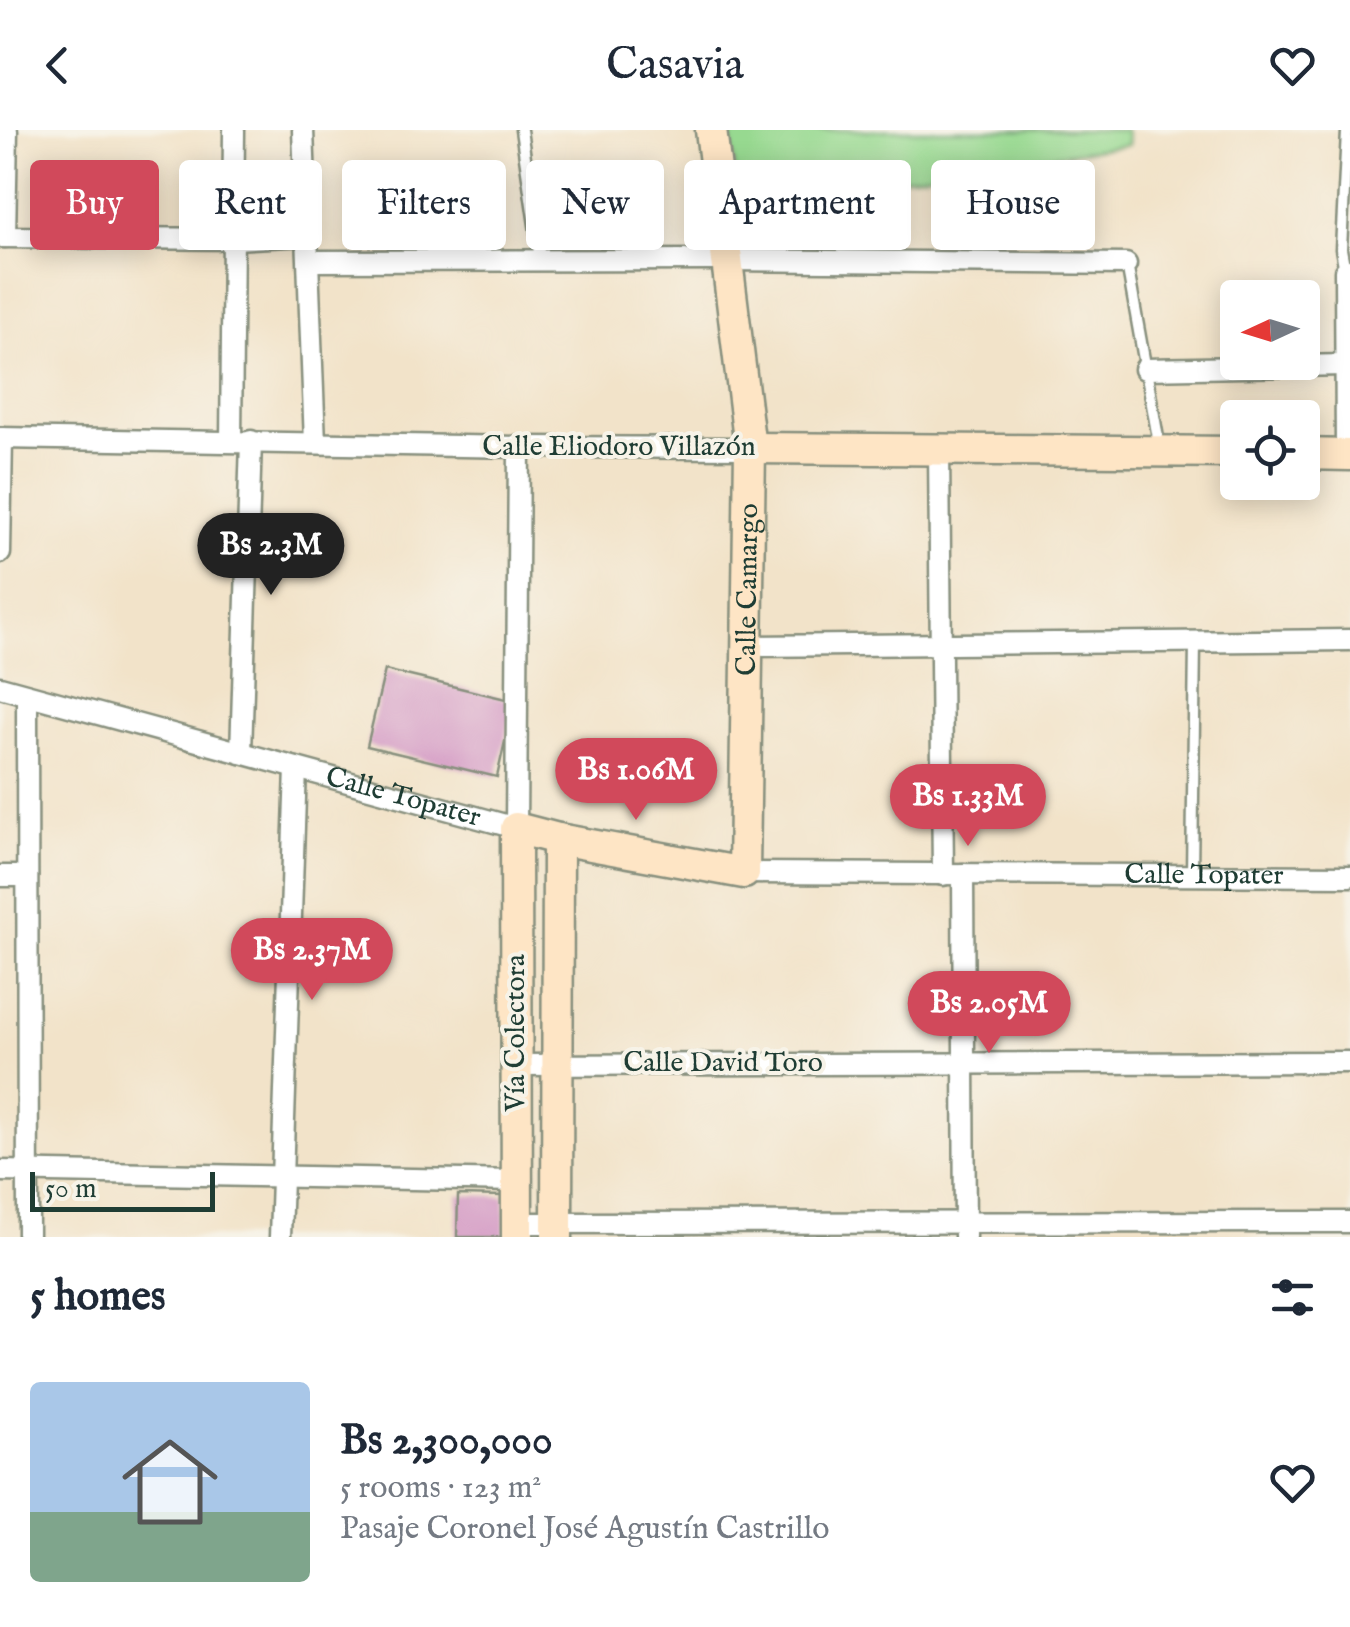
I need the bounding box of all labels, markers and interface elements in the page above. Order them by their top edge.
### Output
text: Casavia [606,37,744,94]
icon: back [30,38,85,93]
icon: heart [1265,38,1320,93]
chip: Buy [30,160,159,250]
chip: Rent [179,160,322,250]
chip: Filters [342,160,506,250]
chip: New [526,160,664,250]
chip: Apartment [684,160,911,250]
chip: House [931,160,1095,250]
north arrow [1220,280,1320,380]
map controls [1220,280,1320,500]
button: locate [1220,400,1320,500]
street label: Calle Eliodoro Villazón [482,430,756,465]
street label: Calle Camargo [729,503,767,676]
pin: Bs 2.3M [179,513,363,598]
text: Bs 2.3M [219,525,323,566]
pin: Bs 1.06M [533,738,739,823]
text: Bs 1.06M [577,750,695,791]
street label: Calle Topater [322,759,485,835]
pin: Bs 1.33M [865,764,1071,849]
text: Bs 1.33M [912,776,1024,817]
street label: Calle Topater [1124,857,1284,893]
pin: Bs 2.37M [209,918,415,1003]
text: Bs 2.37M [253,930,371,971]
street label: Vía Colectora [499,953,534,1113]
pin: Bs 2.05M [886,971,1092,1056]
text: Bs 2.05M [930,983,1048,1024]
street label: Calle David Toro [623,1046,823,1081]
scale bar [30,1167,215,1212]
text: 50 m [45,1172,97,1207]
icon: filters [1265,1270,1320,1325]
text: 5 homes [30,1271,166,1324]
text: Bs 2,300,000 [340,1415,553,1468]
icon: home [110,1422,230,1542]
icon: heart [1265,1455,1320,1510]
text: 5 rooms · 123 m² [340,1468,541,1509]
text: Pasaje Coronel José Agustín Castrillo [340,1509,830,1550]

